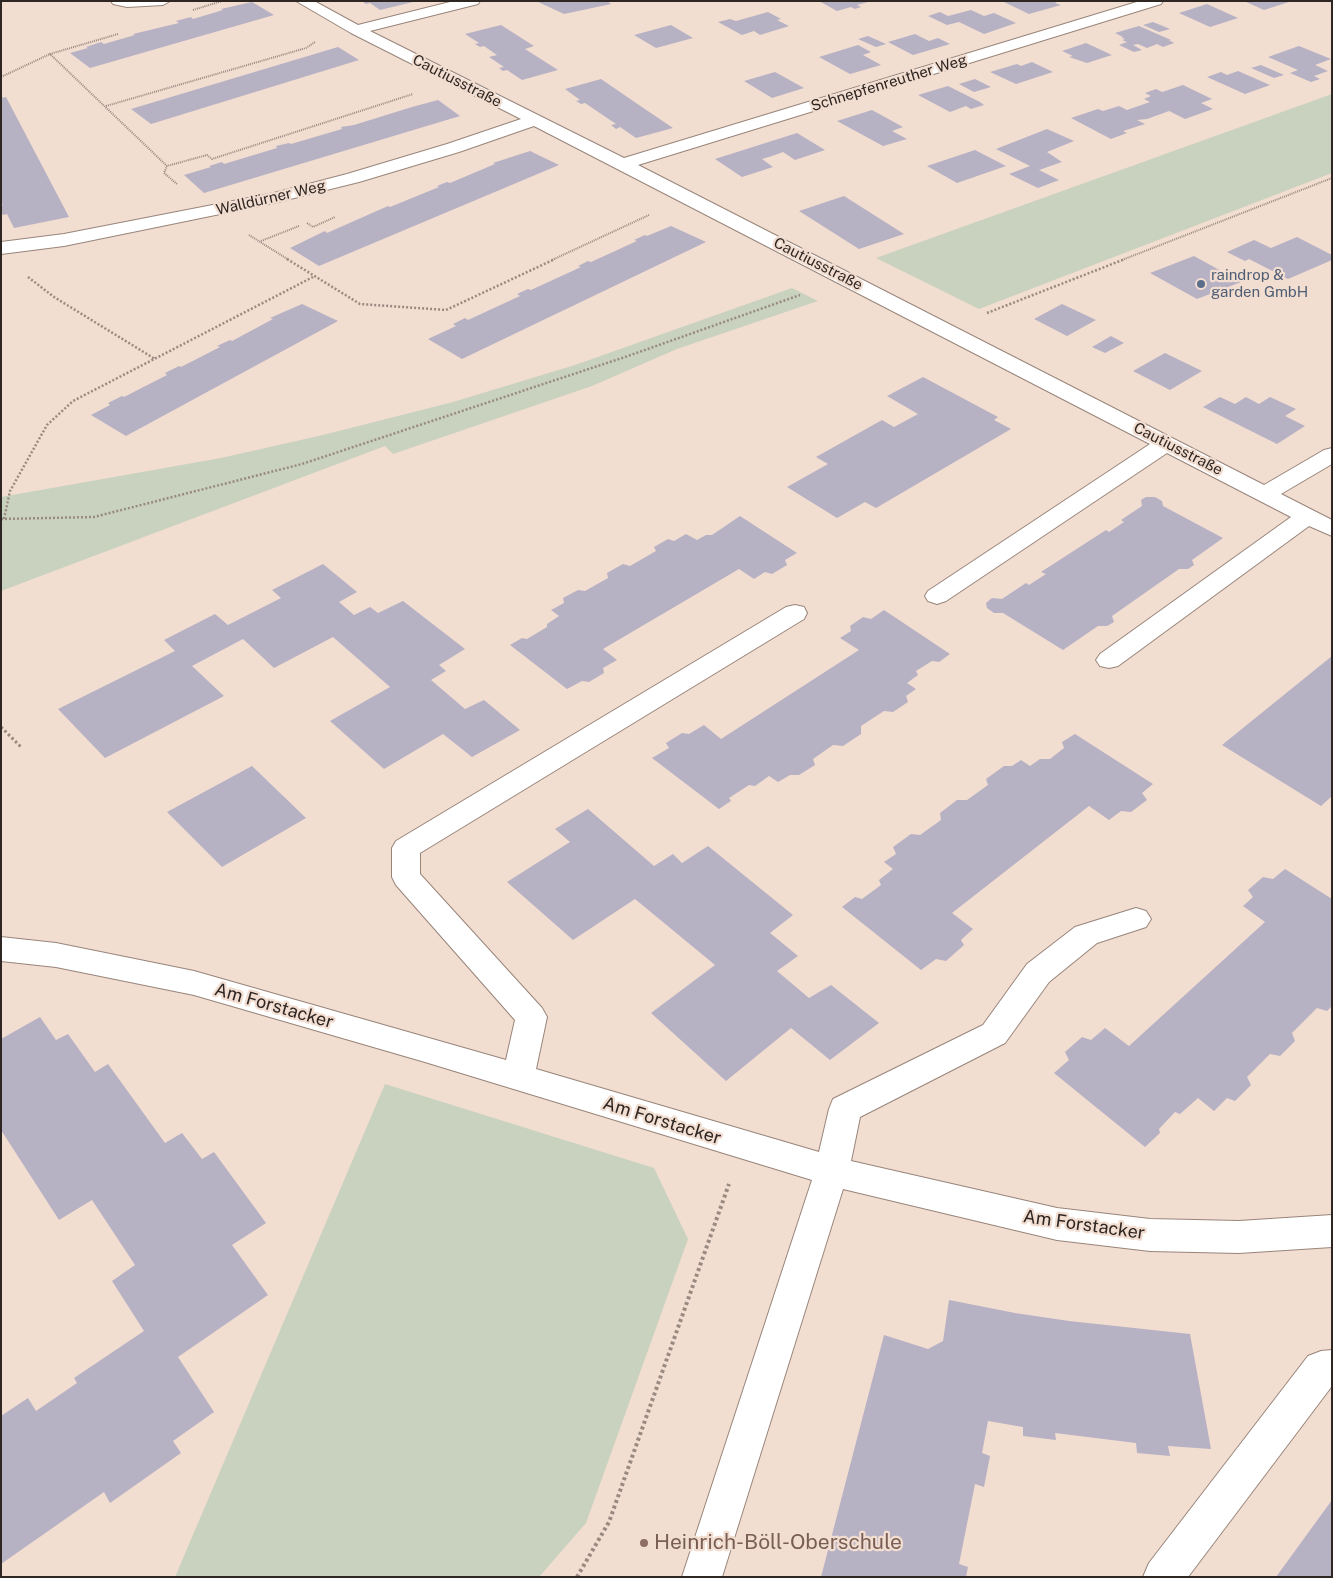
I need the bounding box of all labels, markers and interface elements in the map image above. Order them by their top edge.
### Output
street label: Cautiusstraße [409,51,505,111]
street label: Schnepfenreuther Weg [809,51,969,115]
street label: Walldürner Weg [214,177,328,219]
street label: Cautiusstraße [770,234,866,294]
place label: raindrop & garden GmbH [1211,266,1308,301]
marker: raindrop & garden GmbH [1195,278,1207,290]
street label: Cautiusstraße [1130,419,1226,479]
street label: Am Forstacker [212,979,336,1033]
street label: Am Forstacker [600,1093,724,1149]
street label: Am Forstacker [1022,1206,1146,1244]
place label: Heinrich-Böll-Oberschule [654,1530,902,1556]
marker: Heinrich-Böll-Oberschule [638,1537,650,1549]

